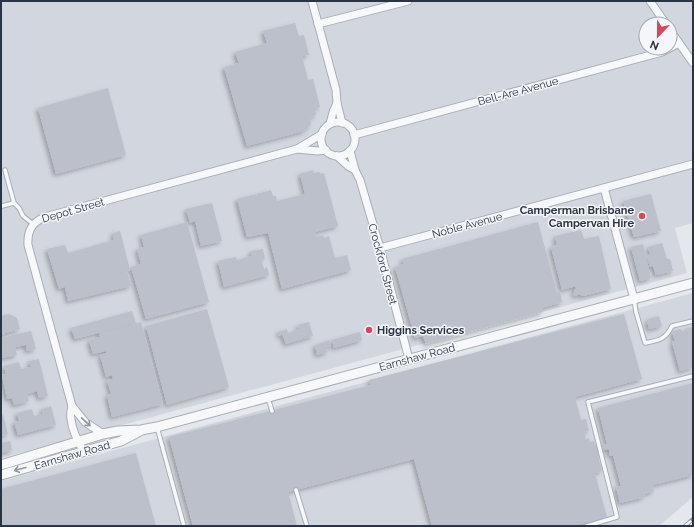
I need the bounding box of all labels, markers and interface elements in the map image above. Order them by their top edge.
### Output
north arrow [638,16,678,56]
text: N [648,37,661,52]
street label: Bell-Are Avenue [476,74,560,108]
street label: Depot Street [40,195,106,226]
place label: Camperman Brisbane Campervan Hire [520,204,634,230]
street label: Noble Avenue [431,210,504,241]
marker: Camperman Brisbane Campervan Hire [637,211,647,221]
street label: Crockford Street [365,222,400,306]
place label: Higgins Services [377,324,465,337]
marker: Higgins Services [364,325,374,335]
street label: Earnshaw Road [378,341,457,374]
one-way arrow [81,417,91,427]
street label: Earnshaw Road [33,438,112,473]
one-way arrow [14,466,27,474]

